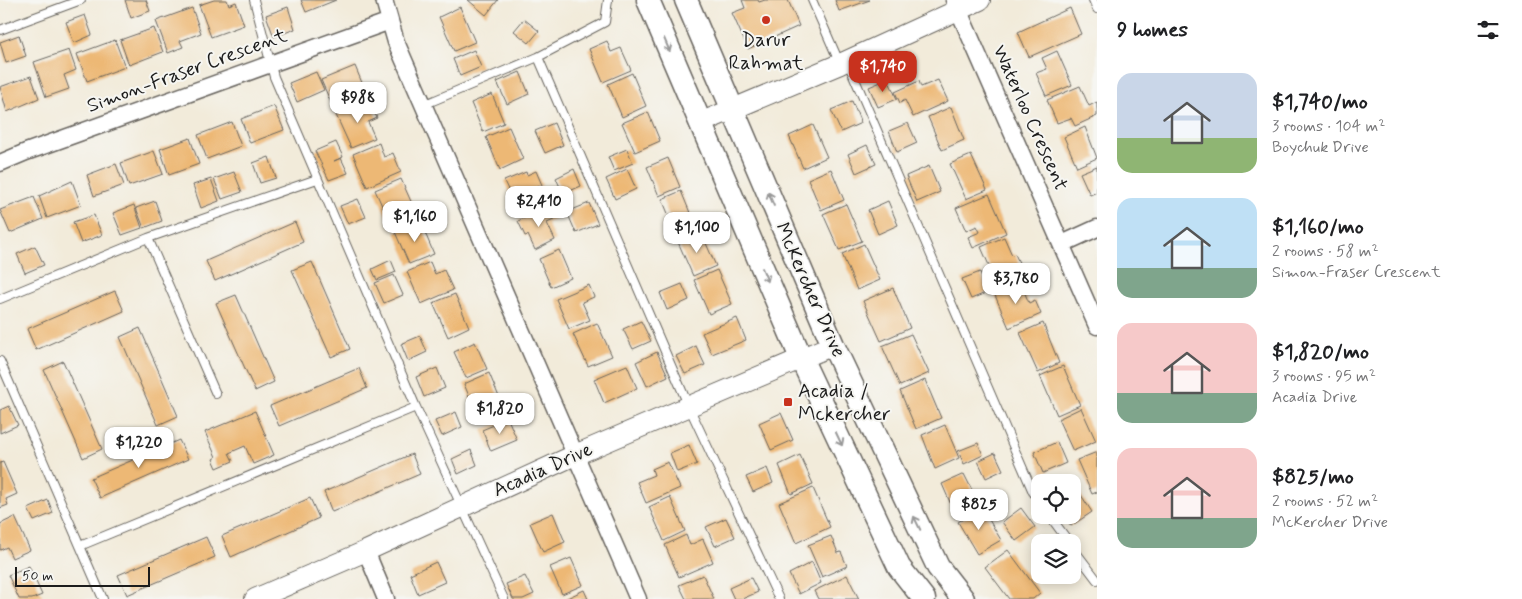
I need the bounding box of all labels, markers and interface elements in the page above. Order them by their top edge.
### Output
marker: Darur Rahmat [760,14,772,26]
text: 9 homes [1117,16,1188,44]
icon: filters [1474,16,1502,44]
street label: Simon-Fraser Crescent [83,22,291,120]
place label: Darur Rahmat [729,27,804,77]
one-way arrow [663,37,673,52]
street label: Waterloo Crescent [986,41,1074,195]
pin: $1,740 [842,51,924,93]
text: $1,740 [860,56,906,77]
pin: $988 [328,82,388,124]
text: $988 [341,87,375,108]
text: $1,740/mo [1272,88,1368,116]
icon: home [1157,93,1217,153]
text: 3 rooms · 104 m² [1272,116,1385,137]
text: Boychuk Drive [1272,137,1369,158]
pin: $2,410 [498,186,580,228]
text: $2,410 [516,191,562,212]
one-way arrow [765,192,774,207]
pin: $1,160 [374,200,456,243]
text: $1,160 [393,206,437,227]
pin: $1,100 [656,212,738,254]
text: $1,160/mo [1272,213,1364,241]
text: $1,100 [674,217,720,238]
street label: McKercher Drive [768,218,852,362]
icon: home [1157,218,1217,278]
text: 2 rooms · 58 m² [1272,241,1378,262]
pin: $3,780 [975,262,1057,305]
text: Simon-Fraser Crescent [1272,262,1441,283]
one-way arrow [761,267,771,282]
text: $3,780 [993,268,1039,289]
text: $1,820/mo [1272,338,1369,366]
icon: home [1157,343,1217,403]
text: 3 rooms · 95 m² [1272,366,1376,387]
place label: Acadia / Mckercher [798,378,891,428]
text: Acadia Drive [1272,387,1357,408]
pin: $1,820 [459,392,541,435]
marker: Acadia / Mckercher [782,396,794,408]
text: $1,820 [476,398,524,419]
pin: $1,220 [98,426,180,469]
one-way arrow [835,431,844,446]
text: $1,220 [116,432,162,453]
street label: Acadia Drive [489,436,597,504]
text: $825/mo [1272,463,1354,491]
icon: home [1157,468,1217,528]
map controls [1031,474,1081,584]
button: locate [1031,474,1081,524]
pin: $825 [949,488,1009,531]
text: 2 rooms · 52 m² [1272,491,1378,512]
text: $825 [961,494,997,515]
text: McKercher Drive [1272,512,1388,533]
one-way arrow [912,516,921,531]
button: layers [1031,534,1081,584]
scale bar [15,564,150,587]
text: 50 m [22,567,53,585]

